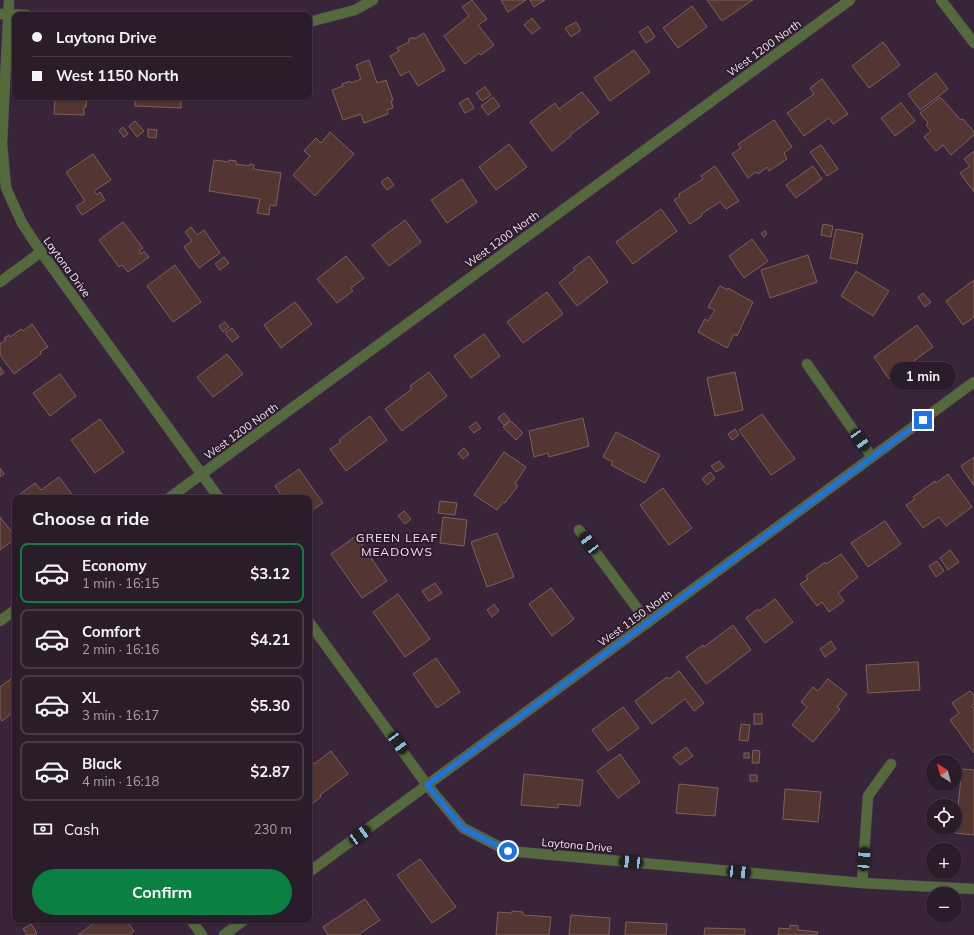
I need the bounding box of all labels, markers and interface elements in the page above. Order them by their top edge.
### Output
street label: West 1200 North [724,16,804,80]
text: Laytona Drive [56,28,156,47]
text: West 1150 North [56,66,179,85]
street label: West 1200 North [462,207,542,271]
street label: Laytona Drive [40,234,94,300]
callout: 1 min [890,362,956,390]
text: 1 min [906,368,940,384]
street label: West 1200 North [201,399,281,463]
route end [914,411,932,429]
car [848,427,872,453]
text: Choose a ride [32,507,149,530]
district label: GREEN LEAF MEADOWS [356,530,438,559]
car [577,530,601,556]
icon: car [34,555,70,591]
text: Economy [82,556,147,575]
text: $3.12 [250,564,290,583]
text: 1 min · 16:15 [82,575,159,591]
street label: West 1150 North [595,586,675,650]
icon: car [34,621,70,657]
text: Comfort [82,622,140,641]
text: $4.21 [250,630,290,649]
text: 2 min · 16:16 [82,641,159,657]
icon: car [34,687,70,723]
text: XL [82,688,100,707]
text: $5.30 [250,696,290,715]
text: 3 min · 16:17 [82,707,159,723]
car [386,730,410,756]
icon: car [34,753,70,789]
text: Black [82,754,121,773]
north arrow [926,755,962,791]
map controls [926,755,962,923]
text: $2.87 [250,762,290,781]
text: 4 min · 16:18 [82,773,159,789]
button: locate [926,799,962,835]
icon: cash [32,818,54,840]
text: Cash [64,820,99,839]
text: 230 m [254,821,292,837]
car [347,823,373,847]
street label: Laytona Drive [541,835,613,855]
route start [499,842,517,860]
button: + [926,843,962,879]
car [857,847,871,871]
car [619,855,643,869]
car [727,865,751,879]
button: Confirm [32,869,292,915]
button: − [926,887,962,923]

